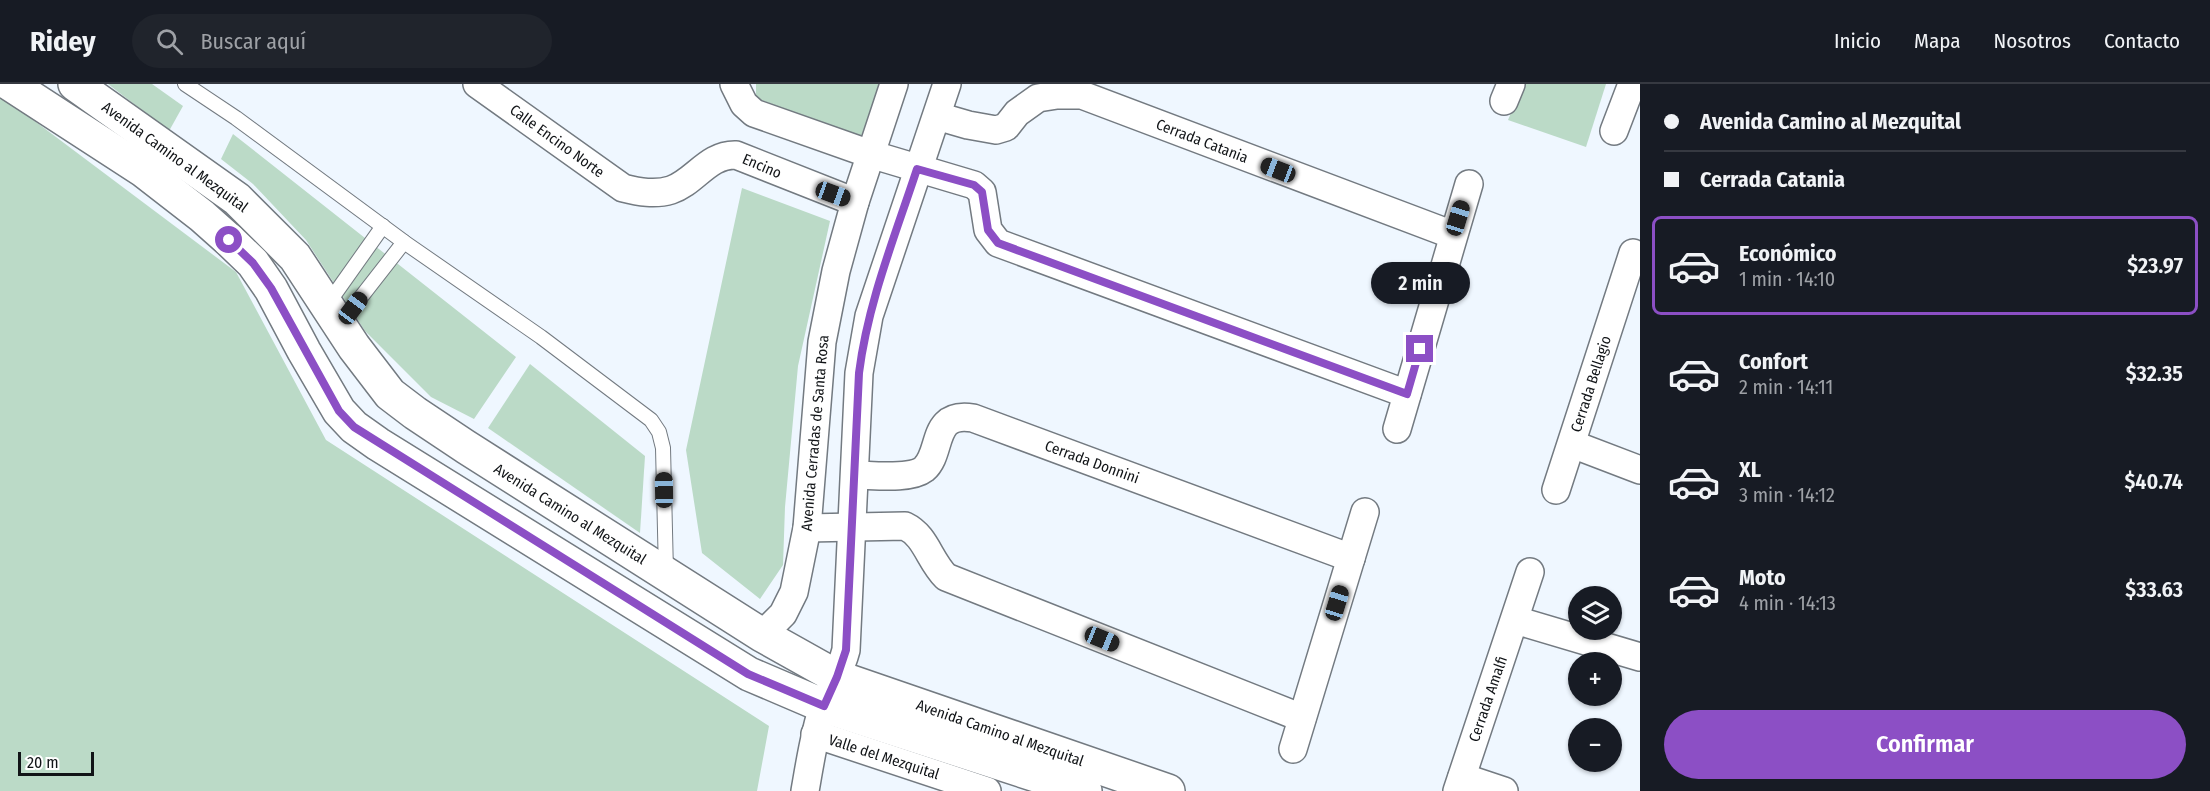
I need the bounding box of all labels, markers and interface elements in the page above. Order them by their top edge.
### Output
search box [132,14,552,68]
text: Ridey [30,25,96,58]
icon: search [153,25,186,58]
text: Buscar aquí [201,28,306,55]
text: Inicio [1834,28,1881,54]
text: Mapa [1914,28,1961,54]
text: Nosotros [1994,28,2071,54]
text: Contacto [2104,28,2180,54]
street label: Avenida Camino al Mezquital [98,98,252,216]
street label: Calle Encino Norte [506,101,608,181]
text: Avenida Camino al Mezquital [1700,108,1961,135]
street label: Cerrada Catania [1153,115,1251,167]
street label: Encino [740,150,784,182]
car [1258,155,1298,185]
text: Cerrada Catania [1700,166,1845,193]
car [813,179,853,209]
car [1444,198,1472,238]
route start [215,226,242,253]
icon: car [1667,239,1721,293]
text: Económico [1739,240,1837,267]
text: $23.97 [2127,252,2183,279]
callout: 2 min [1370,262,1470,304]
text: 1 min · 14:10 [1739,267,1835,291]
text: 2 min [1398,271,1443,295]
car [335,288,371,328]
street label: Cerrada Bellagio [1567,333,1615,435]
street label: Avenida Cerradas de Santa Rosa [797,334,833,532]
route end [1406,335,1433,362]
icon: car [1667,347,1721,401]
text: Confort [1739,348,1808,375]
text: $32.35 [2126,360,2183,387]
text: 2 min · 14:11 [1739,375,1833,399]
street label: Cerrada Donnini [1042,437,1142,487]
icon: car [1667,455,1721,509]
text: XL [1739,456,1761,483]
street label: Avenida Camino al Mezquital [491,460,649,568]
text: $40.74 [2124,468,2183,495]
car [655,472,673,508]
text: 3 min · 14:12 [1739,483,1835,507]
icon: car [1667,563,1721,617]
text: Moto [1739,564,1786,591]
text: $33.63 [2125,576,2183,603]
car [1323,583,1351,623]
map controls [1568,586,1622,772]
button: layers [1568,586,1622,640]
text: 4 min · 14:13 [1739,591,1836,615]
car [1082,624,1122,654]
button: + [1568,652,1622,706]
street label: Cerrada Amalfi [1465,654,1511,744]
street label: Avenida Camino al Mezquital [914,696,1086,770]
button: Confirmar [1664,710,2186,779]
button: − [1568,718,1622,772]
street label: Valle del Mezquital [826,731,942,783]
scale bar [18,749,94,776]
text: 20 m [27,753,58,772]

